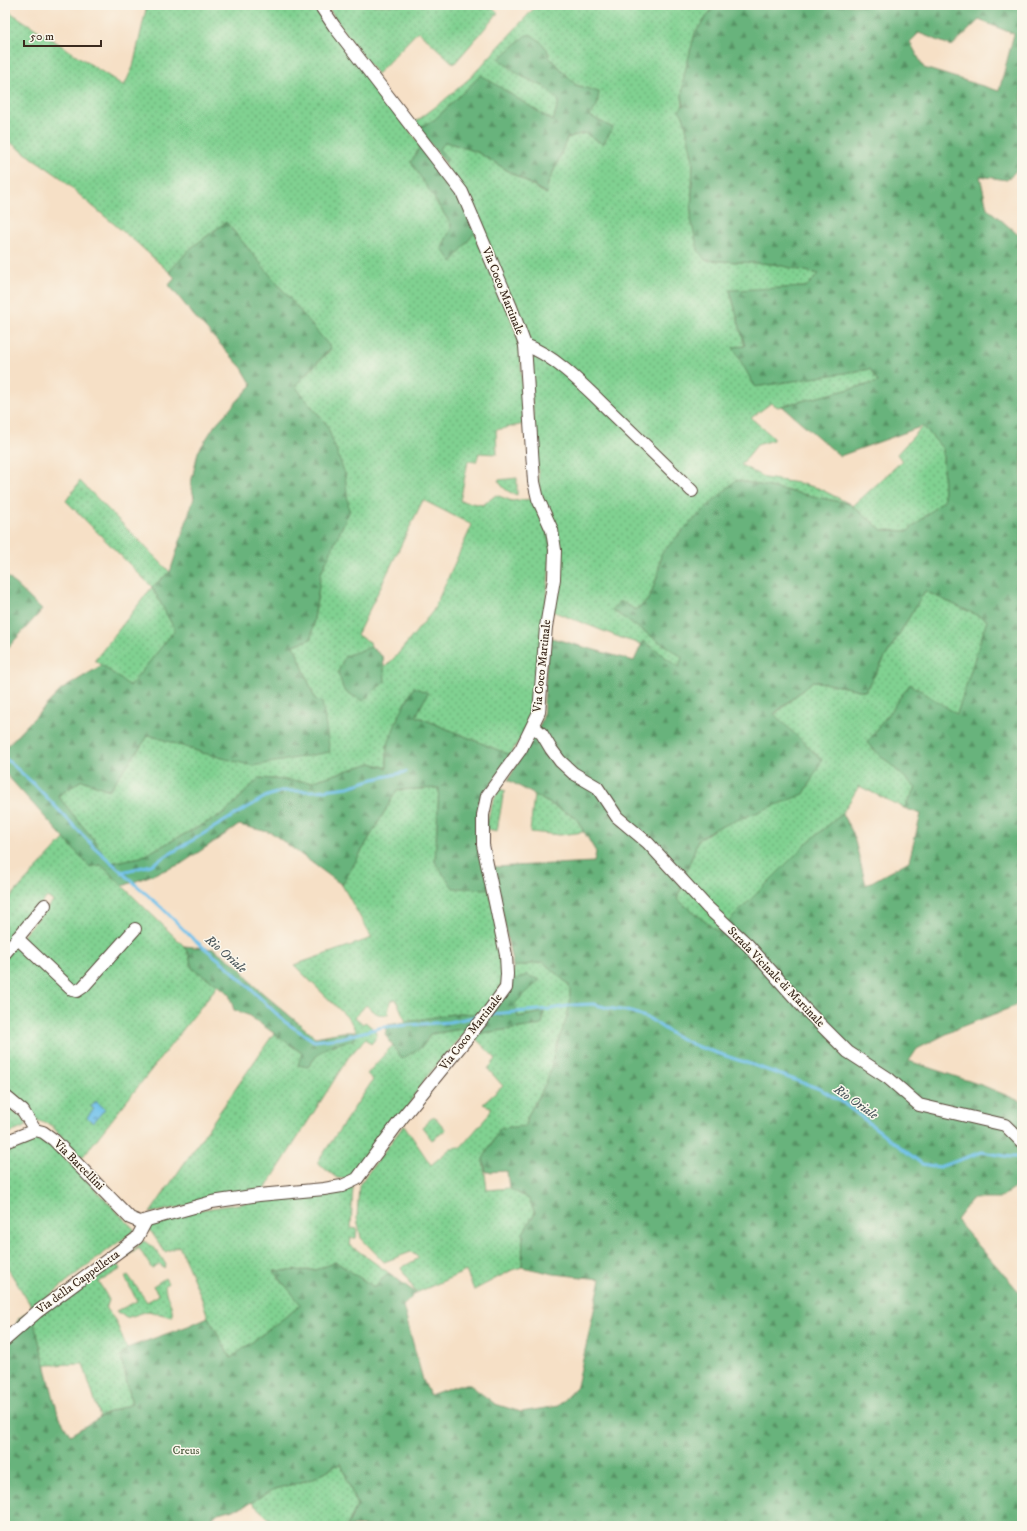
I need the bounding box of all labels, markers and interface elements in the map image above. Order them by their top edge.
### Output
scale bar [24,22,101,48]
text: 50 m [30,29,54,44]
street label: Via Coco Martinale [478,244,527,337]
street label: Via Coco Martinale [530,619,554,714]
street label: Strada Vicinale di Martinale [724,924,828,1030]
water label: Rio Oriale [201,931,250,977]
street label: Via Coco Martinale [436,991,506,1074]
water label: Rio Oriale [830,1081,881,1123]
street label: Via Barcellini [50,1136,107,1193]
street label: Via della Cappelletta [33,1246,123,1318]
park label: Creus [172,1443,200,1458]

